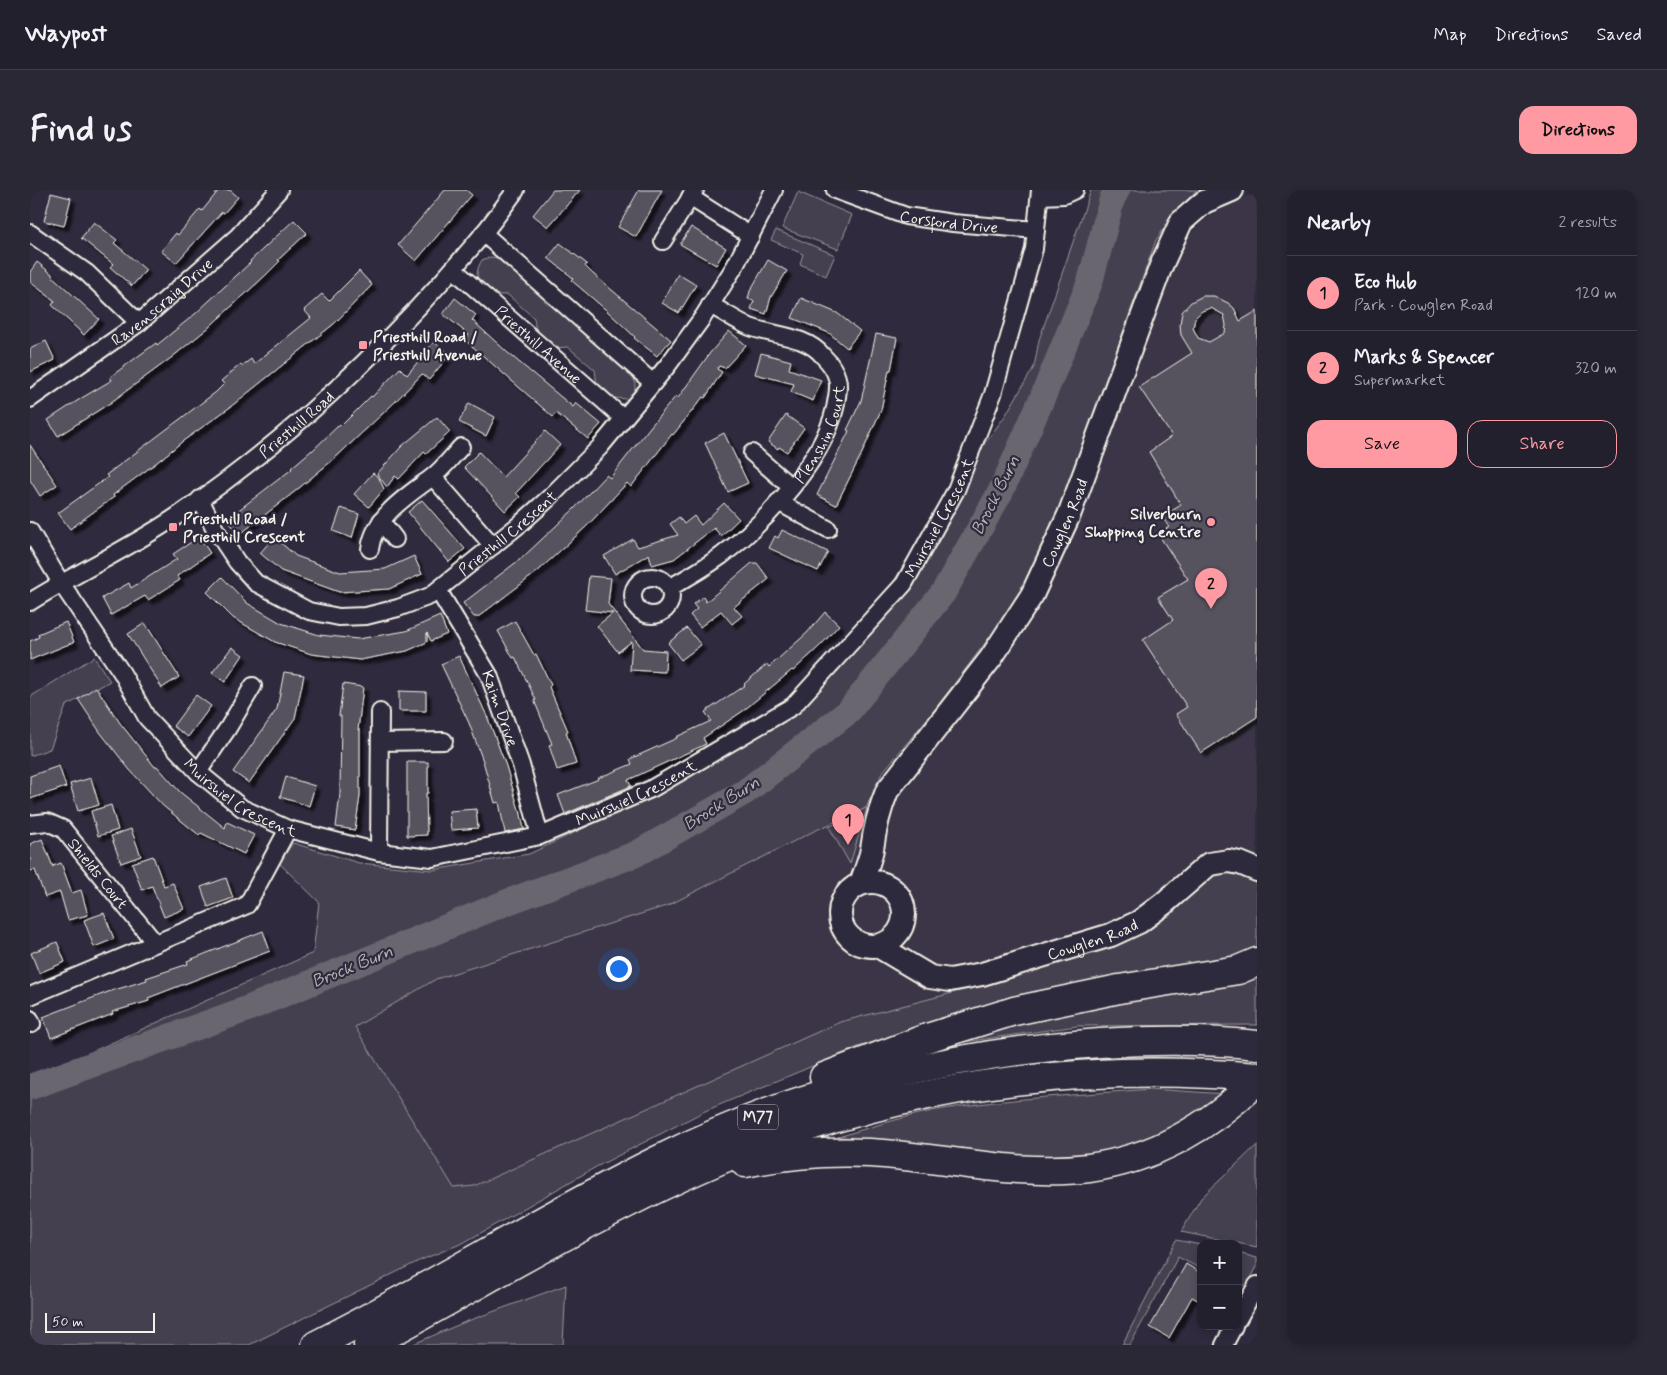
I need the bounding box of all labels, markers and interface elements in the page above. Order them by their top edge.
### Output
text: Waypost [25,19,107,50]
text: Map [1434,23,1467,47]
text: Directions [1495,23,1569,47]
text: Saved [1597,23,1642,47]
button: Directions [1519,106,1637,154]
text: Find us [30,107,132,153]
street label: Corsford Drive [896,206,999,239]
text: Nearby [1307,209,1371,237]
text: 2 results [1559,212,1617,233]
street label: Ravenscraig Drive [108,254,218,351]
text: Eco Hub [1354,270,1417,295]
text: 1 [1319,283,1327,304]
text: 120 m [1575,283,1617,304]
text: Park · Cowglen Road [1354,295,1493,316]
street label: Priesthill Avenue [490,301,586,389]
place label: Priesthill Road / Priesthill Avenue [373,327,482,366]
marker: Priesthill Road / Priesthill Avenue [357,339,369,351]
text: Marks & Spencer [1354,345,1494,370]
text: 2 [1319,358,1327,379]
text: 320 m [1575,358,1617,379]
text: Supermarket [1354,370,1445,391]
street label: Plenshin Court [790,384,850,488]
street label: Priesthill Road [255,387,339,463]
button: Save [1307,420,1457,468]
button: Share [1467,420,1617,468]
water label: Brock Burn [966,452,1026,539]
street label: Muirshiel Crescent [901,455,980,582]
street label: Cowglen Road [1037,476,1094,571]
street label: Priesthill Crescent [454,487,563,581]
place label: Silverburn Shopping Centre [1085,504,1201,544]
place label: Priesthill Road / Priesthill Crescent [183,509,306,548]
marker: Silverburn Shopping Centre [1205,516,1217,528]
marker: Priesthill Road / Priesthill Crescent [167,521,179,533]
pin: 2 [1195,568,1227,609]
street label: Kaim Drive [476,667,522,749]
street label: Muirshiel Crescent [178,754,299,843]
street label: Muirshiel Crescent [573,755,701,832]
water label: Brock Burn [679,771,764,837]
pin: 1 [832,804,864,845]
street label: Shields Court [62,834,132,914]
street label: Cowglen Road [1045,915,1142,966]
water label: Brock Burn [308,940,397,994]
your location [606,956,632,982]
road number: M77 [738,1104,778,1130]
map controls [1197,1240,1242,1330]
button: + [1197,1240,1242,1285]
button: − [1197,1285,1242,1330]
scale bar [45,1310,155,1333]
text: 50 m [52,1313,83,1331]

